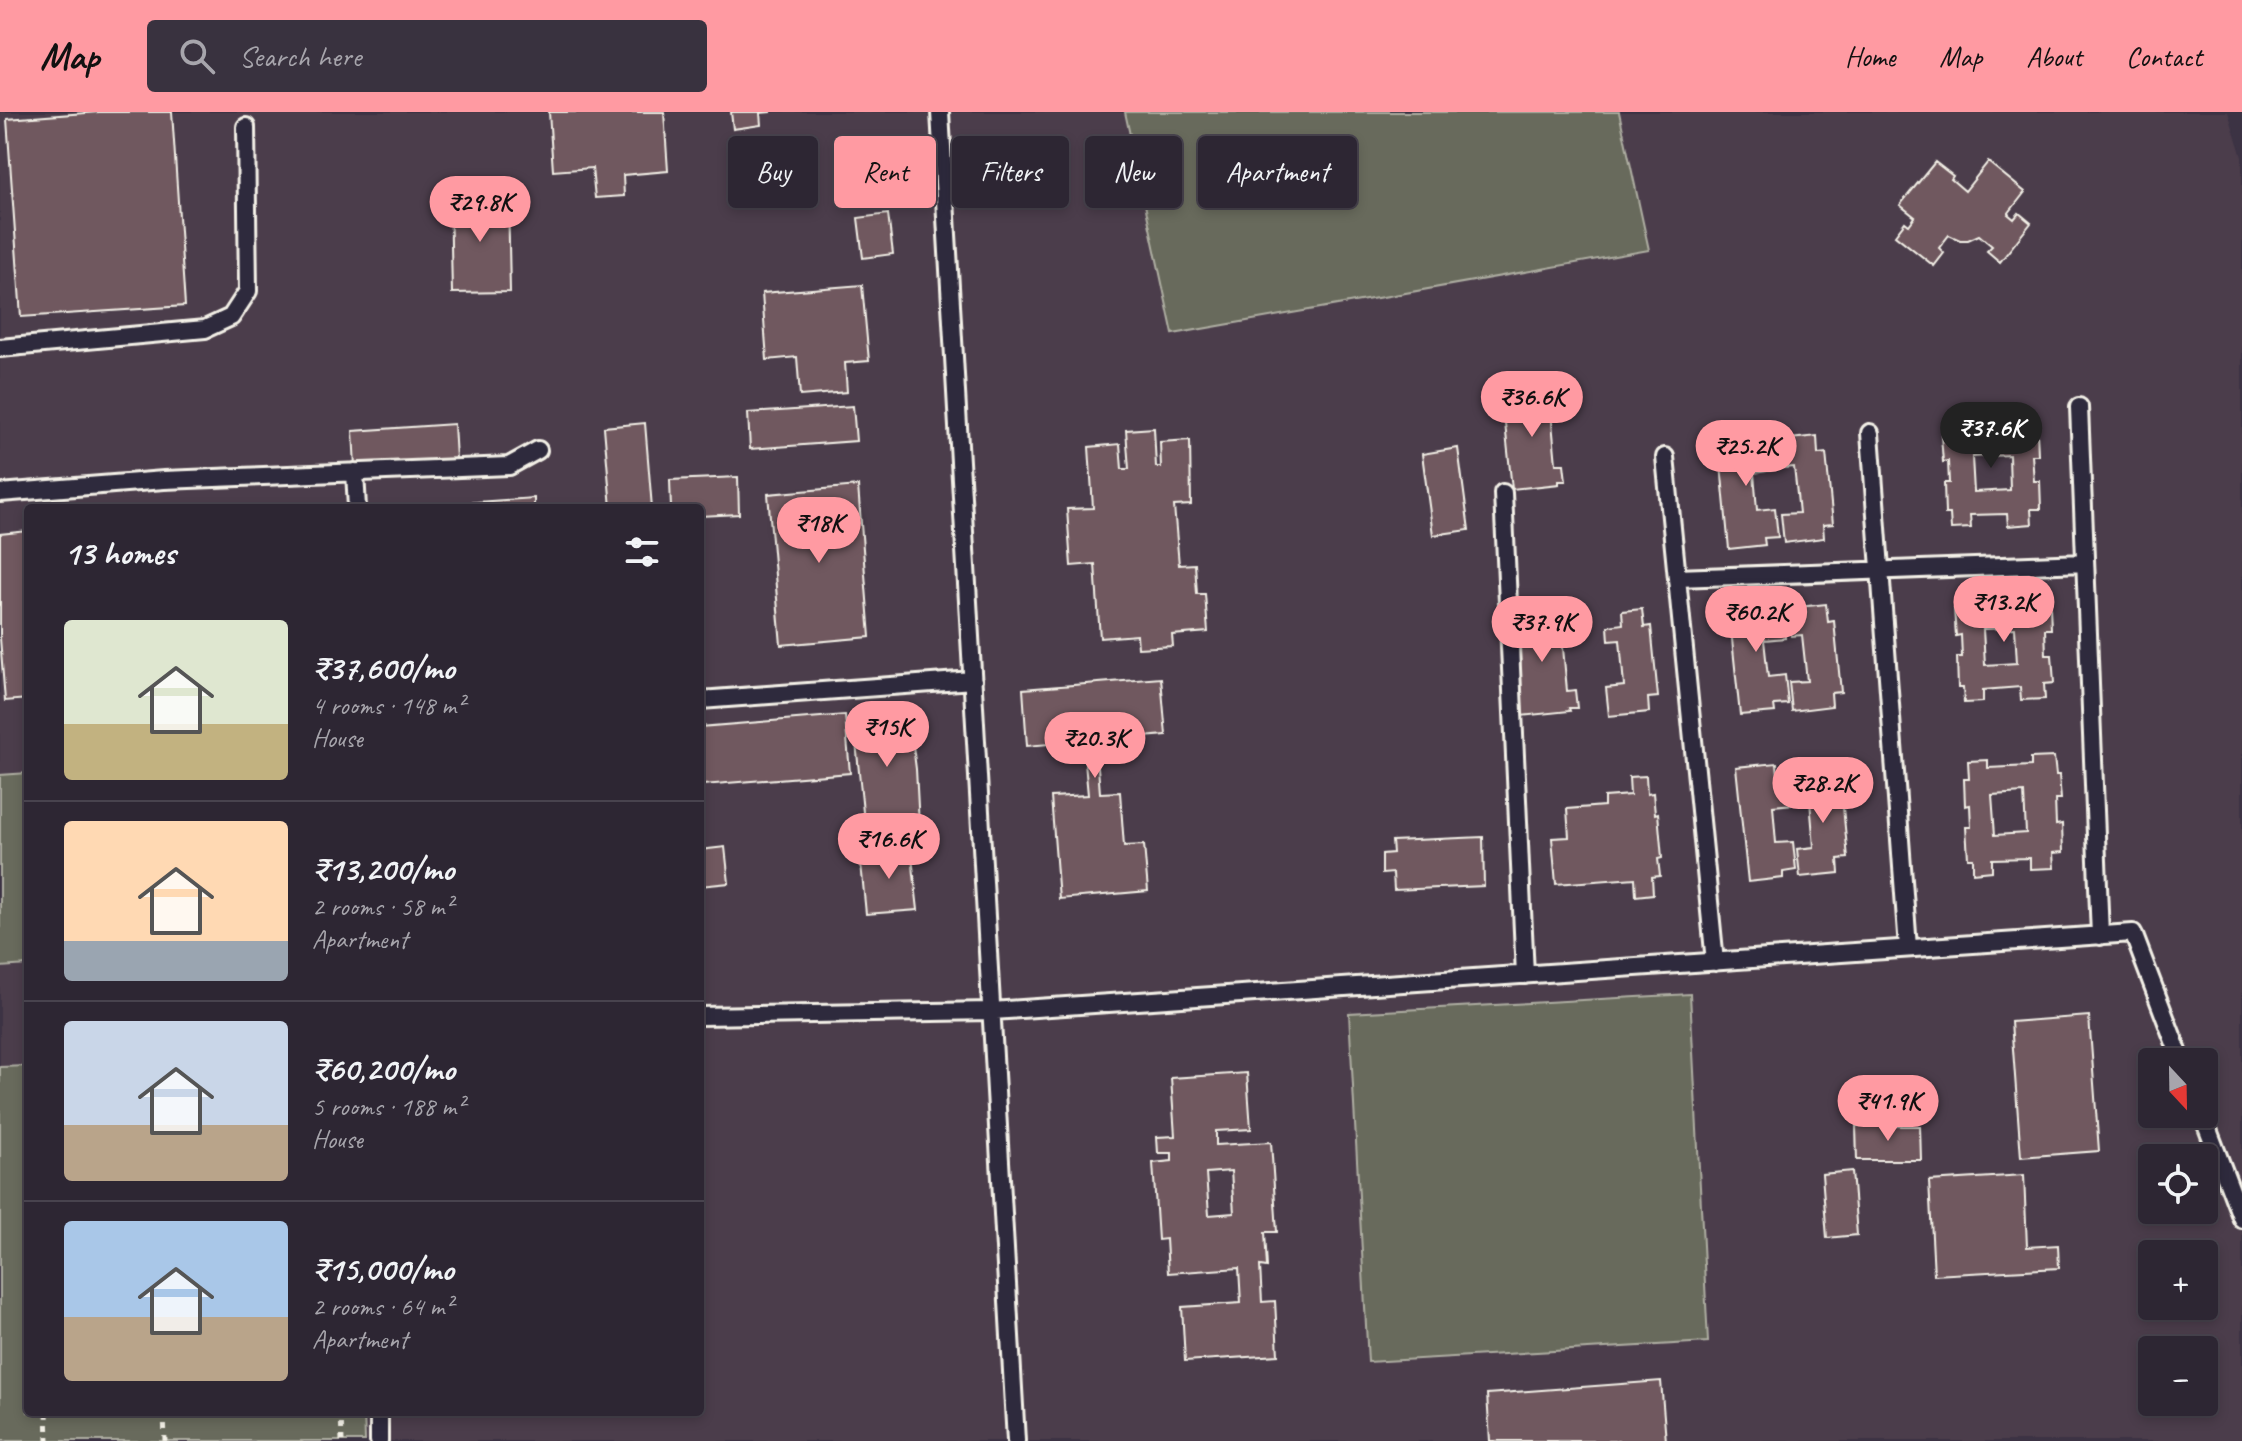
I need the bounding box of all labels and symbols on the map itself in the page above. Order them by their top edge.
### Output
pin: ₹29.8K [415,176,545,244]
pin: ₹36.6K [1467,371,1597,439]
pin: ₹37.6K [1926,402,2056,470]
pin: ₹25.2K [1681,420,1811,488]
pin: ₹18K [772,497,866,565]
pin: ₹13.2K [1939,576,2069,644]
pin: ₹60.2K [1691,586,1821,654]
pin: ₹37.9K [1477,596,1607,664]
pin: ₹15K [840,701,934,769]
pin: ₹20.3K [1030,712,1160,780]
pin: ₹28.2K [1758,757,1888,825]
pin: ₹16.6K [824,813,954,881]
north arrow [2138,1048,2218,1128]
pin: ₹41.9K [1823,1075,1953,1143]

